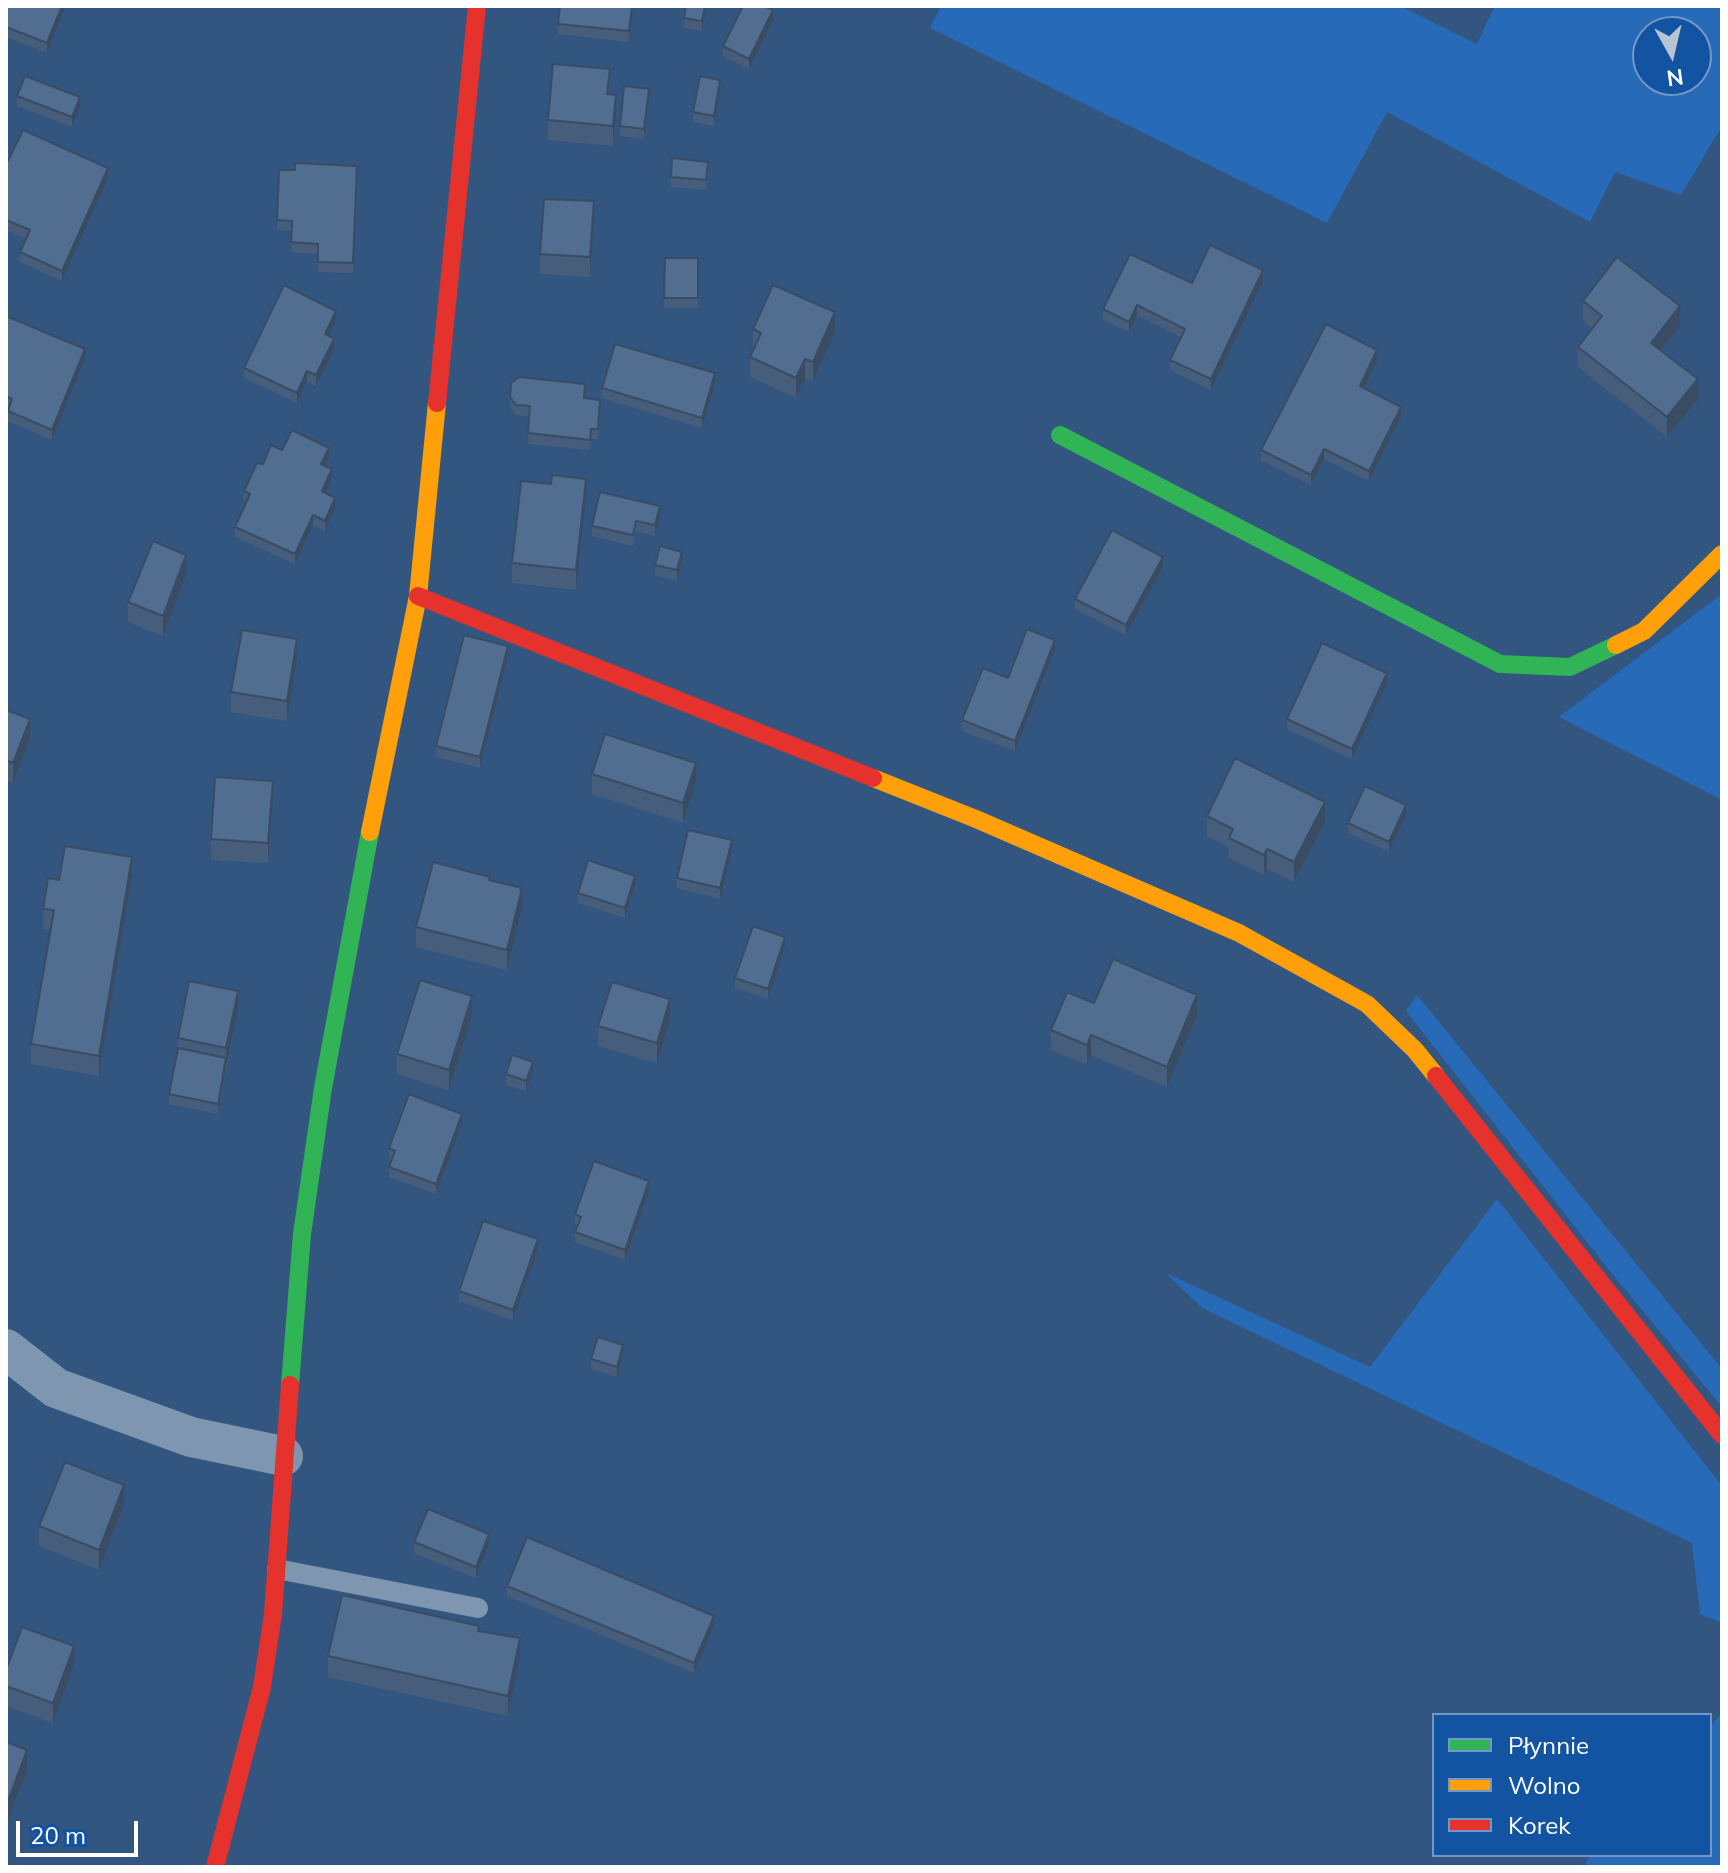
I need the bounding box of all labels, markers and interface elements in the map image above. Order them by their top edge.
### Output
north arrow [1632,16,1712,96]
text: N [1665,63,1685,93]
legend [1432,1713,1712,1857]
text: Płynnie [1508,1730,1589,1760]
text: Wolno [1508,1770,1580,1800]
scale bar [20,1805,142,1855]
text: Korek [1508,1810,1571,1840]
text: 20 m [30,1820,86,1850]

